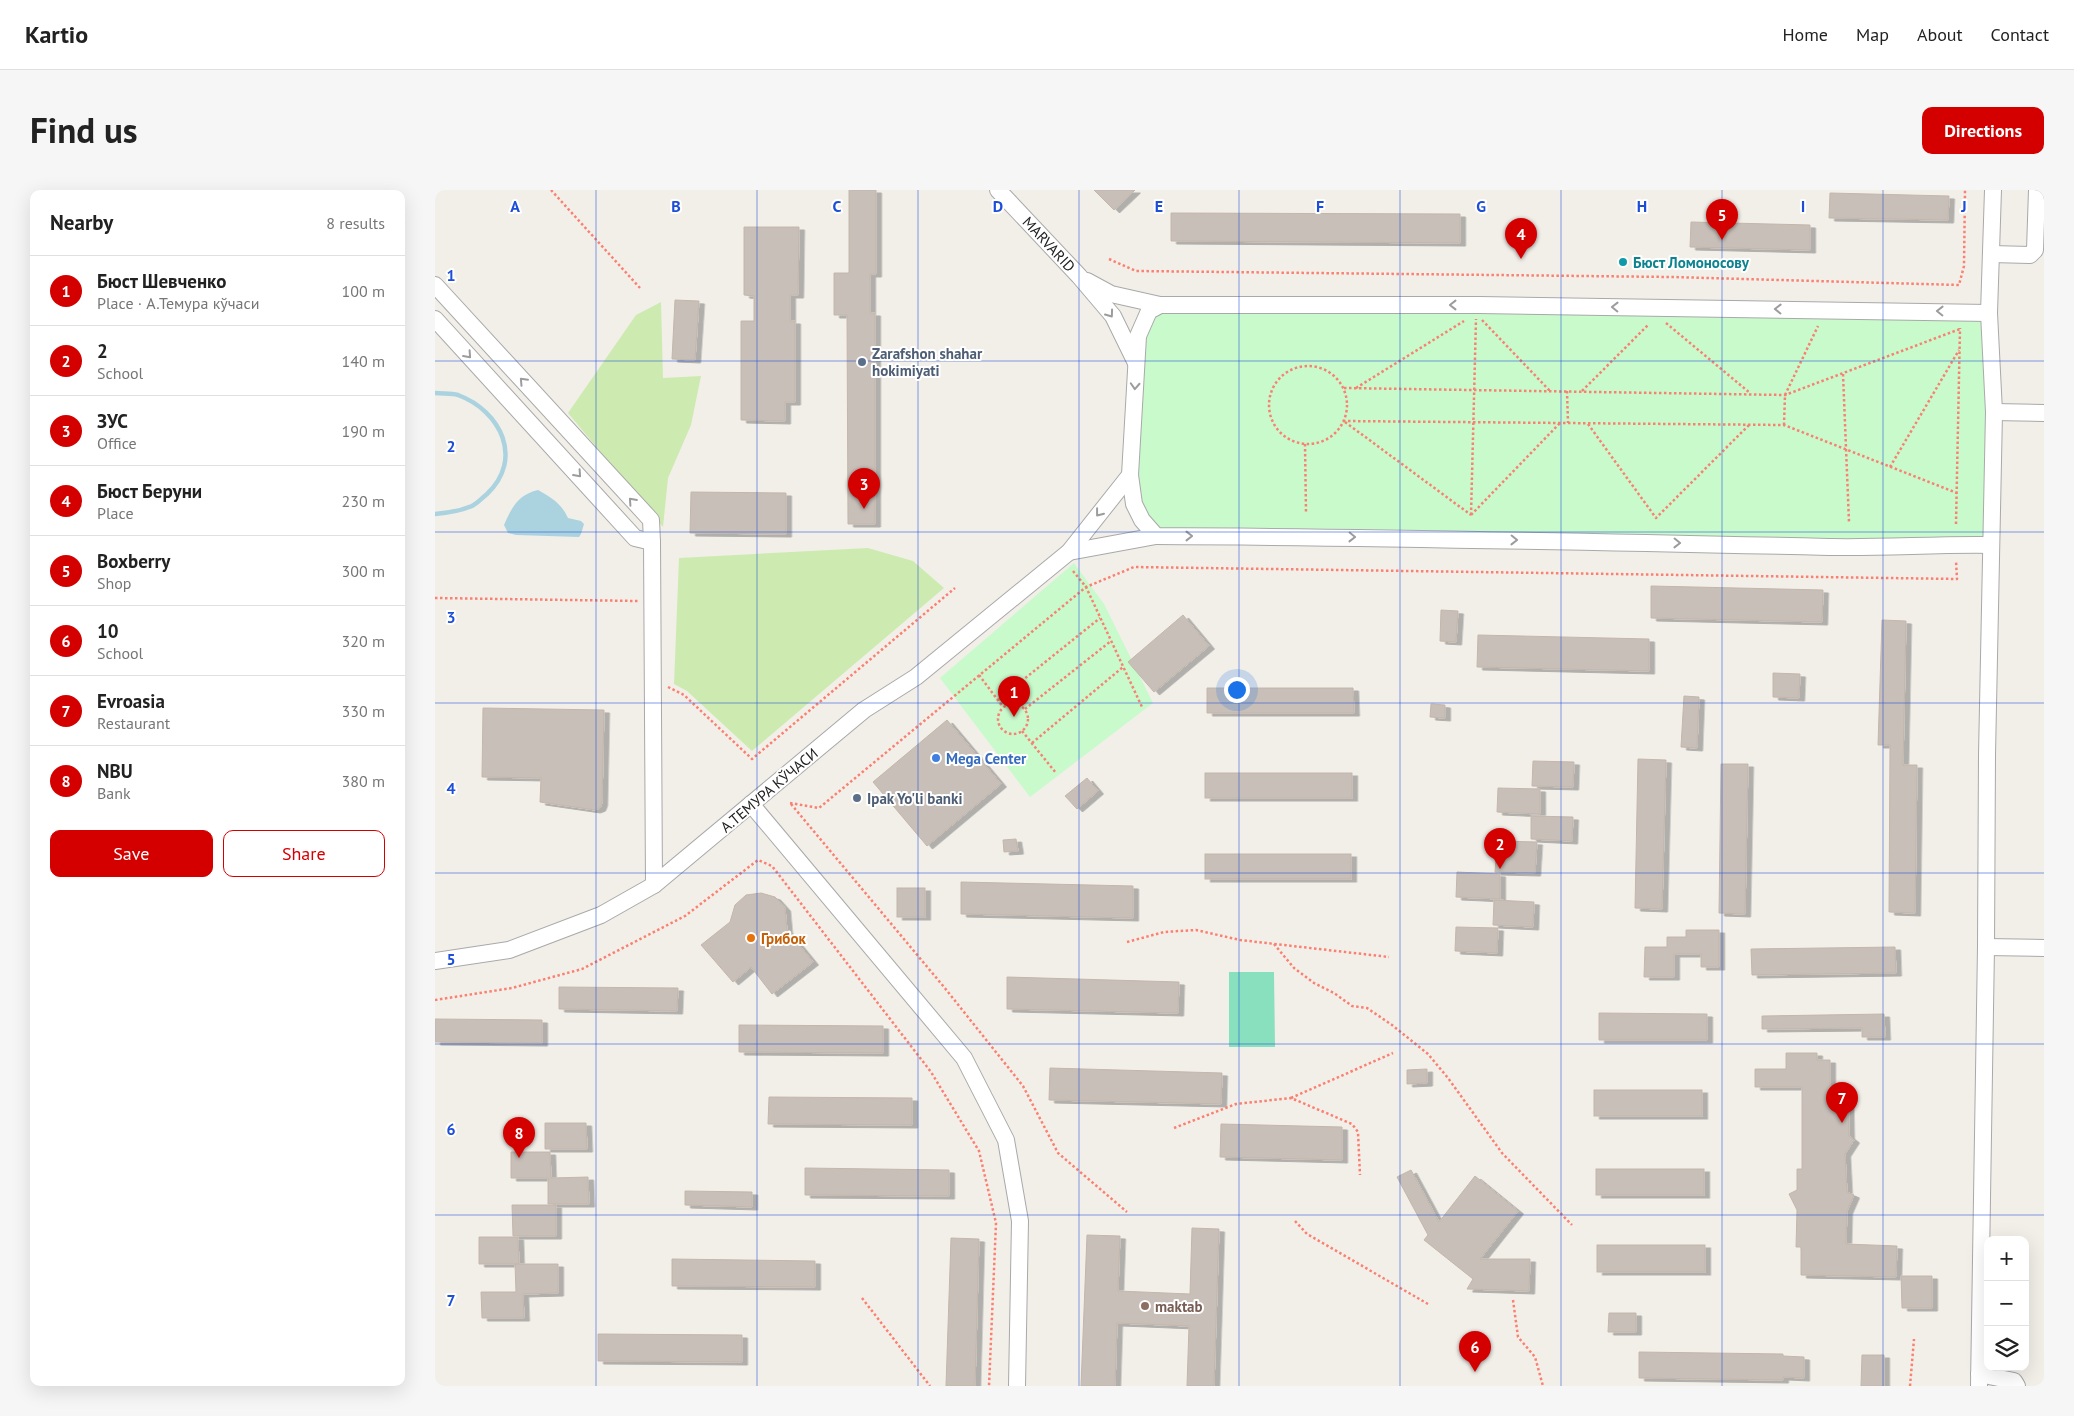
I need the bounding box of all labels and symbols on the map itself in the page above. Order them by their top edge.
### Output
text: A [510,196,520,216]
text: B [671,196,681,216]
text: C [833,196,842,216]
text: D [993,196,1003,216]
text: E [1155,196,1163,216]
text: F [1316,196,1324,216]
text: G [1476,196,1486,216]
text: H [1637,196,1647,216]
text: I [1801,196,1805,216]
text: J [1960,196,1967,216]
pin: 5 [1706,199,1738,240]
street label: MARVARID [1019,212,1079,276]
pin: 4 [1505,218,1537,259]
place label: Бюст Ломоносову [1633,253,1750,272]
marker: Бюст Ломоносову [1617,256,1629,268]
text: 1 [446,265,456,285]
one-way arrow [1449,300,1456,310]
one-way arrow [1611,302,1619,312]
one-way arrow [1774,304,1782,314]
one-way arrow [1936,306,1944,316]
one-way arrow [1104,308,1112,317]
place label: Zarafshon shahar hokimiyati [872,344,983,380]
one-way arrow [462,349,471,358]
marker: Zarafshon shahar hokimiyati [856,356,868,368]
one-way arrow [520,377,529,386]
one-way arrow [1129,382,1140,390]
text: 2 [446,436,456,456]
pin: 3 [848,468,880,509]
one-way arrow [572,469,581,478]
one-way arrow [629,497,638,506]
one-way arrow [1097,507,1105,516]
one-way arrow [1186,531,1194,541]
one-way arrow [1348,532,1356,542]
one-way arrow [1511,535,1519,545]
one-way arrow [1673,538,1681,549]
text: 3 [446,607,456,627]
pin: 1 [998,676,1030,717]
your location [1224,677,1250,703]
street label: А.ТЕМУРА КЎЧАСИ [716,744,822,836]
place label: Mega Center [946,749,1027,768]
marker: Mega Center [930,752,942,764]
text: 4 [446,778,456,798]
place label: Ipak Yo'li banki [867,789,962,808]
marker: Ipak Yo'li banki [851,792,863,804]
pin: 2 [1484,828,1516,869]
place label: Грибок [761,929,806,948]
marker: Грибок [745,932,757,944]
text: 5 [446,949,456,969]
pin: 7 [1826,1082,1858,1123]
pin: 8 [503,1117,535,1158]
text: 6 [446,1119,456,1139]
text: 7 [446,1290,456,1310]
place label: maktab [1155,1297,1203,1316]
marker: maktab [1139,1300,1151,1312]
pin: 6 [1459,1331,1491,1372]

